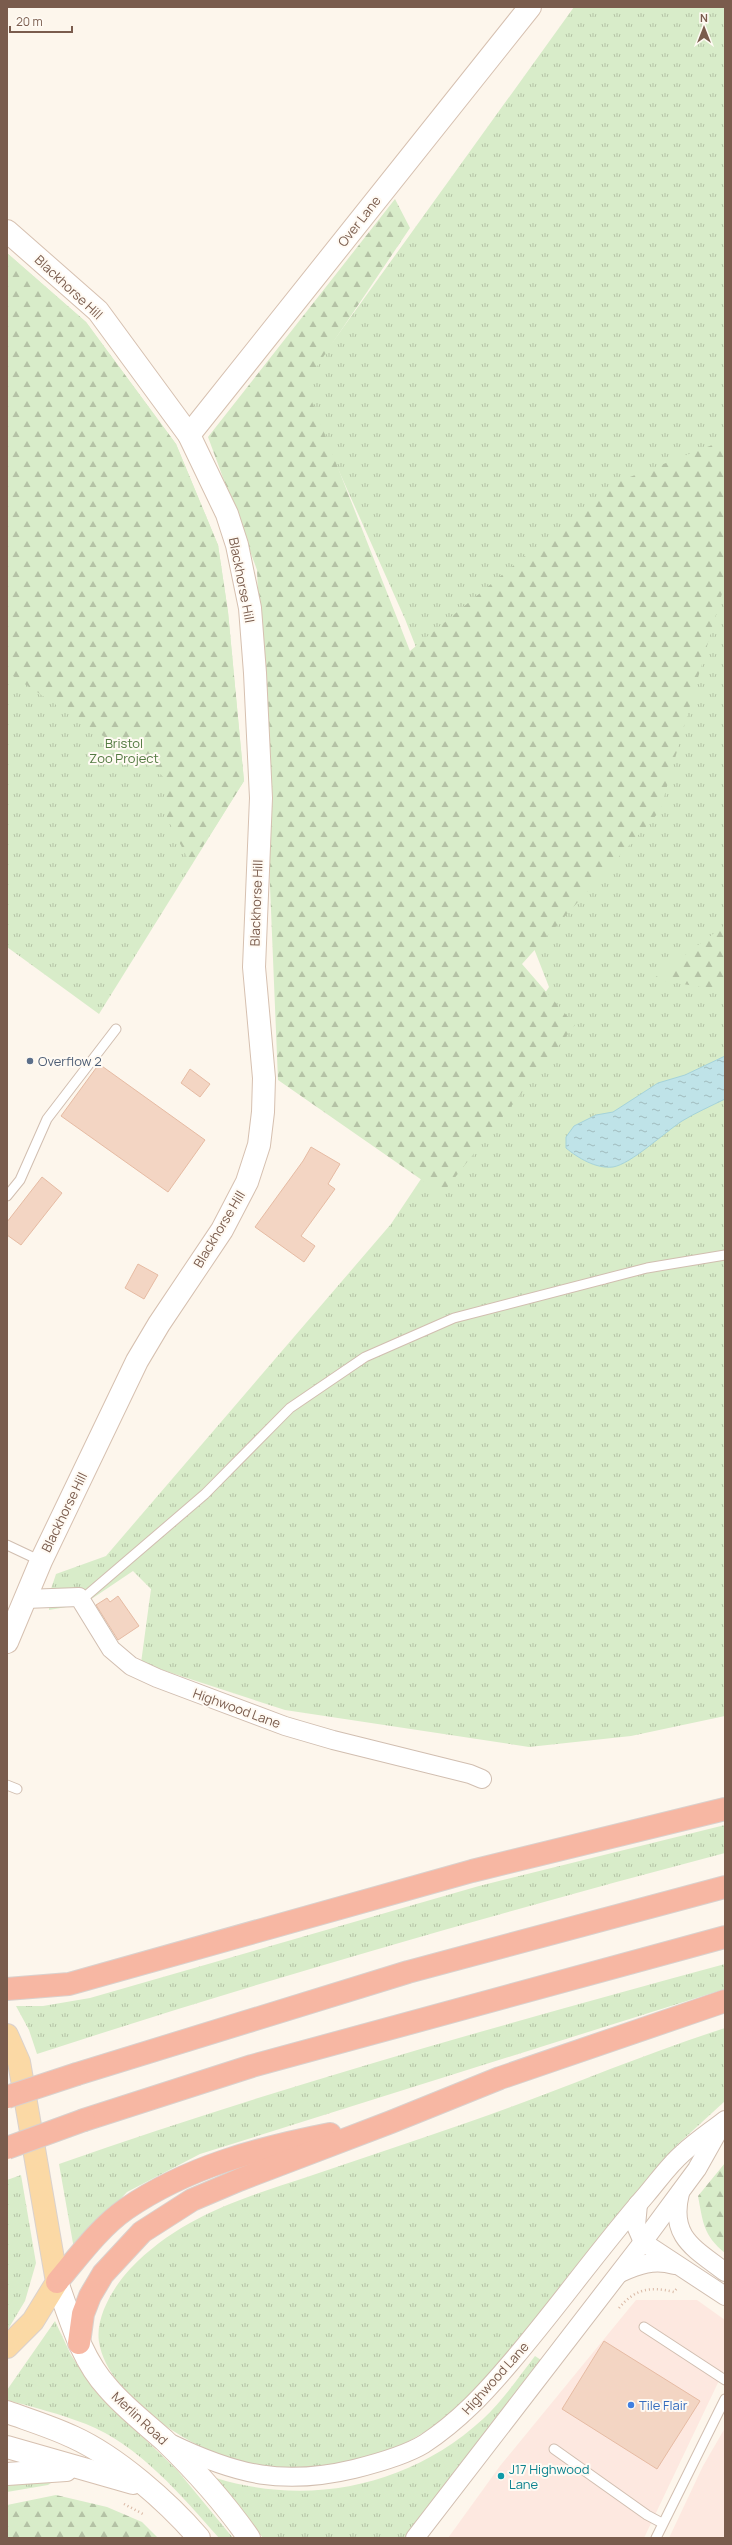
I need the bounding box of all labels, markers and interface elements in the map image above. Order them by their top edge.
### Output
scale bar [10,8,72,34]
north arrow [684,8,724,48]
text: N [700,10,708,25]
text: 20 m [16,13,43,30]
street label: Over Lane [334,192,385,250]
street label: Blackhorse Hill [31,251,107,323]
street label: Blackhorse Hill [225,536,259,624]
park label: Bristol Zoo Project [89,734,159,767]
street label: Blackhorse Hill [245,859,267,947]
place label: Overflow 2 [38,1052,102,1070]
marker: Overflow 2 [25,1056,35,1066]
street label: Blackhorse Hill [189,1187,249,1271]
street label: Blackhorse Hill [37,1469,91,1555]
street label: Highwood Lane [191,1684,284,1732]
street label: Highwood Lane [458,2338,533,2418]
street label: Merlin Road [108,2387,172,2449]
place label: Tile Flair [639,2396,688,2414]
marker: Tile Flair [626,2400,636,2410]
place label: J17 Highwood Lane [509,2460,589,2493]
marker: J17 Highwood Lane [496,2471,506,2481]

